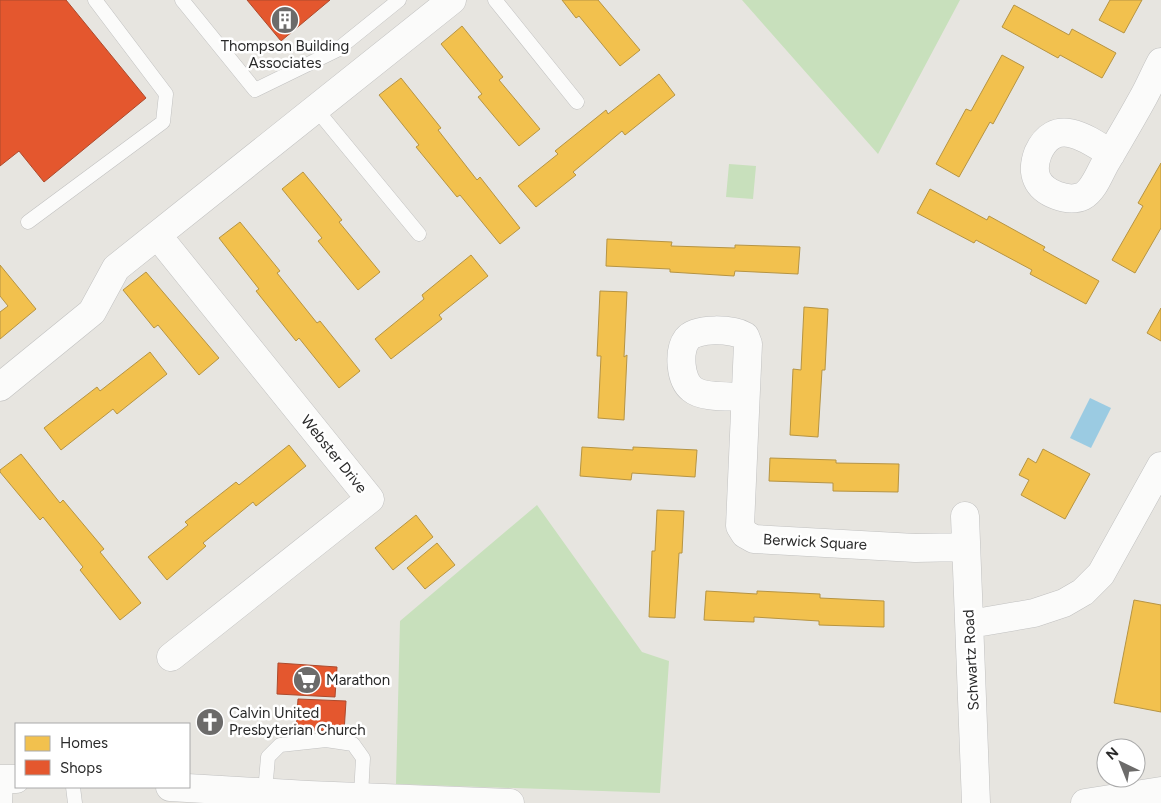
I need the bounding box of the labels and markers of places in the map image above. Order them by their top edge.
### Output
building icon: Thompson Building Associates [270,5,300,35]
place label: Thompson Building Associates [221,37,349,72]
supermarket icon: Marathon [292,665,322,695]
place label: Marathon [326,671,390,689]
place label: Calvin United Presbyterian Church [229,704,366,739]
church icon: Calvin United Presbyterian Church [195,707,225,737]

